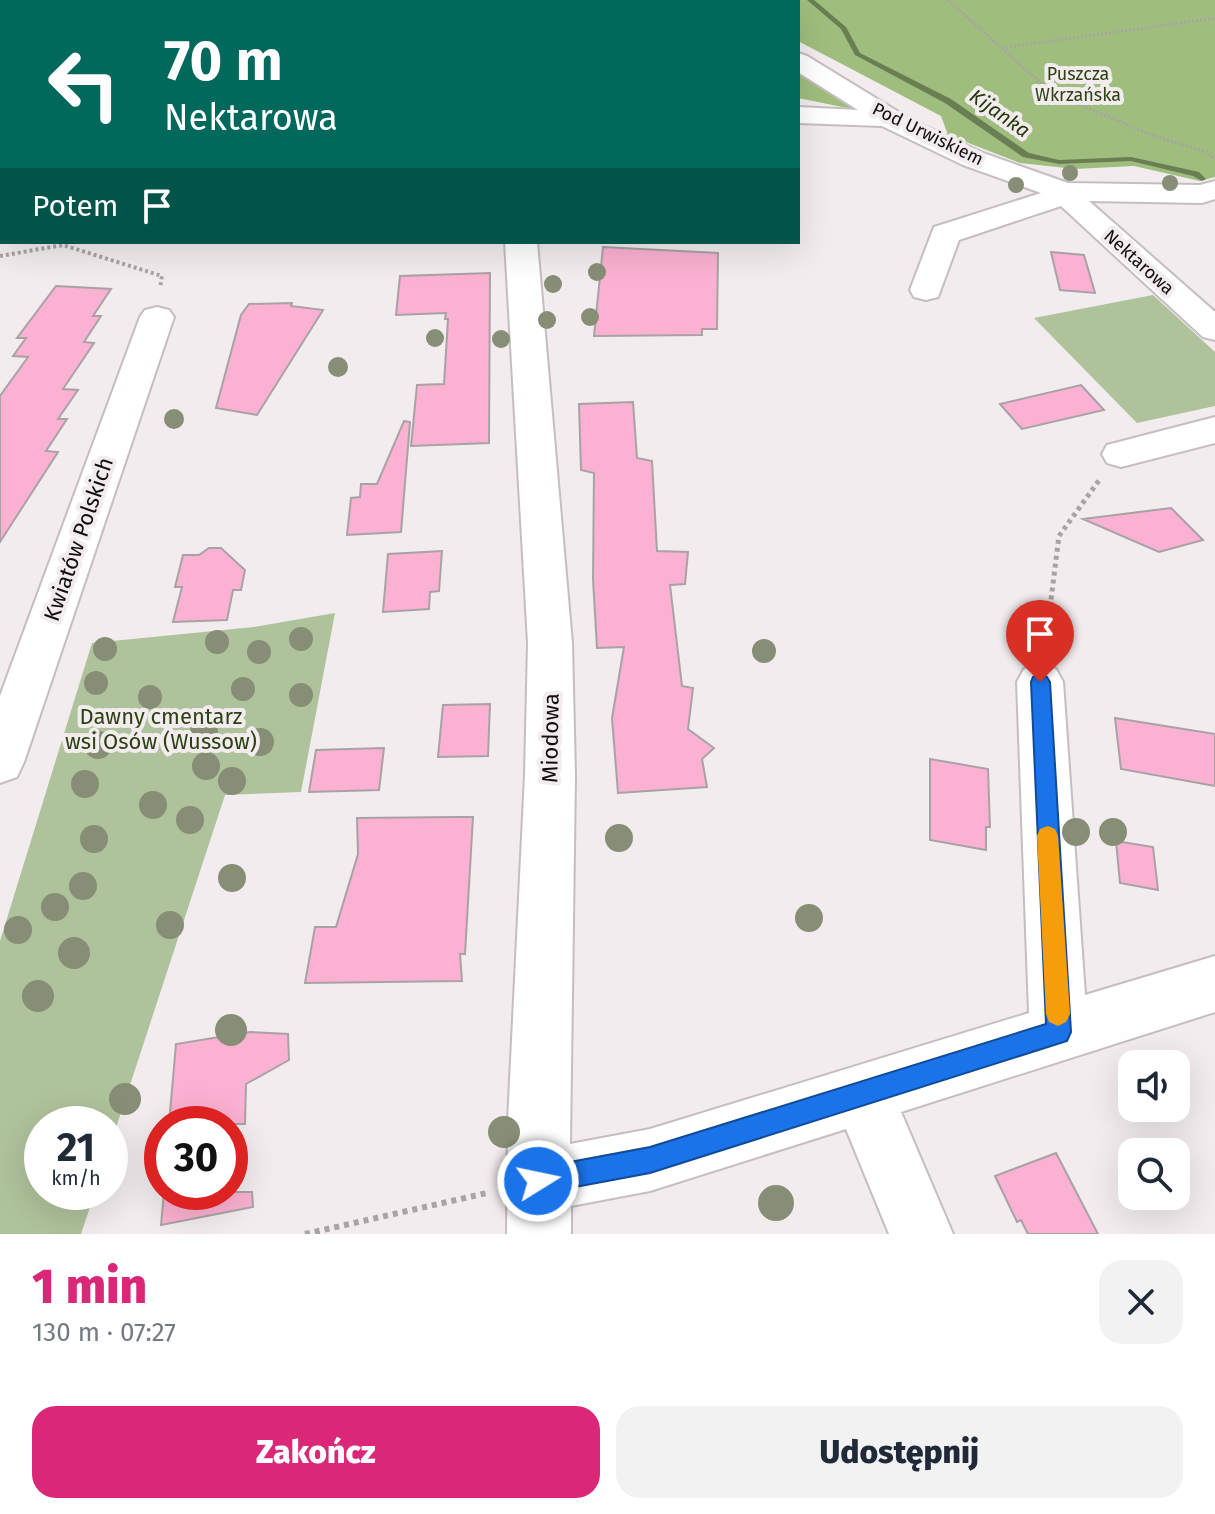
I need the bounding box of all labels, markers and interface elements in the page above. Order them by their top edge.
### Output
text: 70 m [164,28,283,95]
icon: left [32,32,136,136]
park label: Puszcza Wkrzańska [1035,63,1121,106]
water label: Kijanka [965,84,1035,142]
text: Nektarowa [164,96,338,140]
street label: Pod Urwiskiem [869,98,987,170]
icon: arrive [135,184,179,228]
text: Potem [32,188,119,224]
street label: Nektarowa [1099,225,1179,299]
street label: Kwiatów Polskich [38,454,119,625]
pin [1006,600,1074,682]
icon: arrive [1018,612,1062,656]
street label: Miodowa [536,693,565,783]
park label: Dawny cmentarz wsi Osów (Wussow) [65,703,257,755]
map controls [1118,1050,1190,1210]
button: sound [1118,1050,1190,1122]
speed limit sign: 30 [144,1106,248,1210]
text: 21 [57,1124,95,1172]
button: search [1118,1138,1190,1210]
position arrow [496,1139,580,1223]
text: km/h [51,1166,101,1190]
text: 1 min [32,1258,147,1316]
button: close [1099,1260,1183,1344]
text: 130 m · 07:27 [32,1317,176,1348]
button: Zakończ [32,1406,600,1498]
button: Udostępnij [616,1406,1183,1498]

